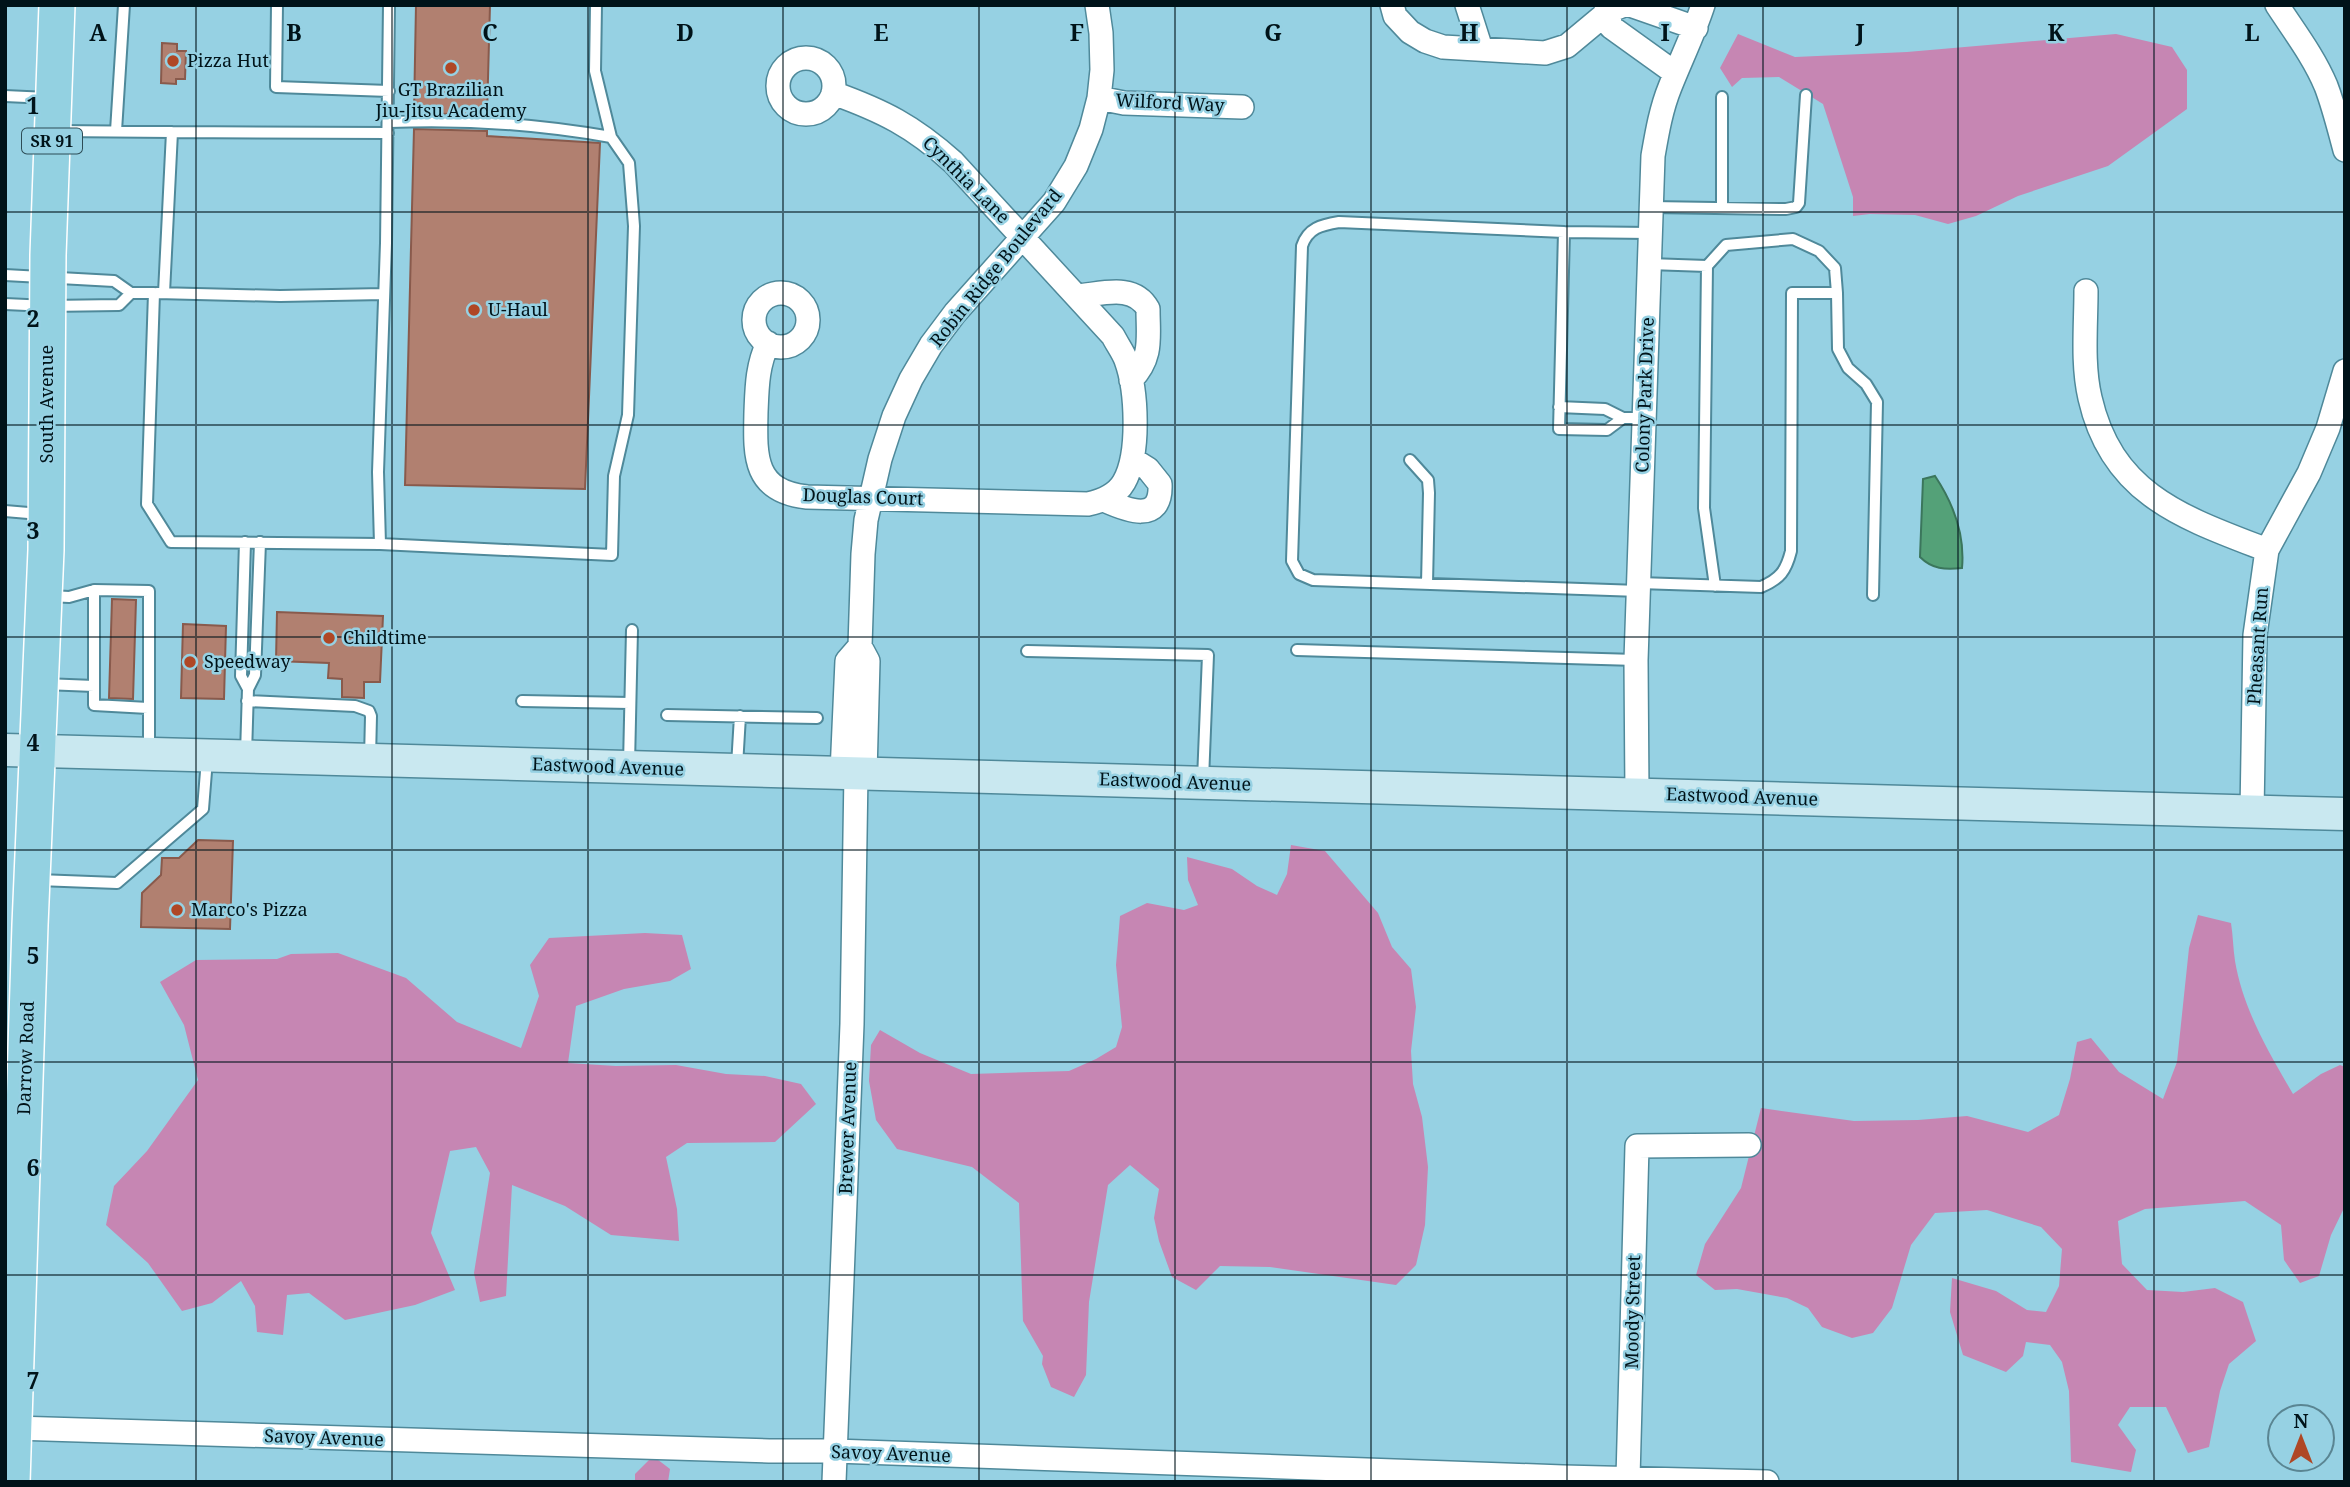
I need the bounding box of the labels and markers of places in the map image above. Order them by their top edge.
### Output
place label: Pizza Hut [187,48,269,72]
marker: Pizza Hut [165,53,181,69]
marker: GT Brazilian Jiu-Jitsu Academy [443,60,459,76]
place label: GT Brazilian Jiu-Jitsu Academy [375,77,527,122]
place label: U-Haul [488,297,548,321]
marker: U-Haul [466,302,482,318]
place label: Childtime [343,625,427,649]
marker: Childtime [321,630,337,646]
place label: Speedway [204,649,291,673]
marker: Speedway [182,654,198,670]
place label: Marco's Pizza [191,897,308,921]
marker: Marco's Pizza [169,902,185,918]

